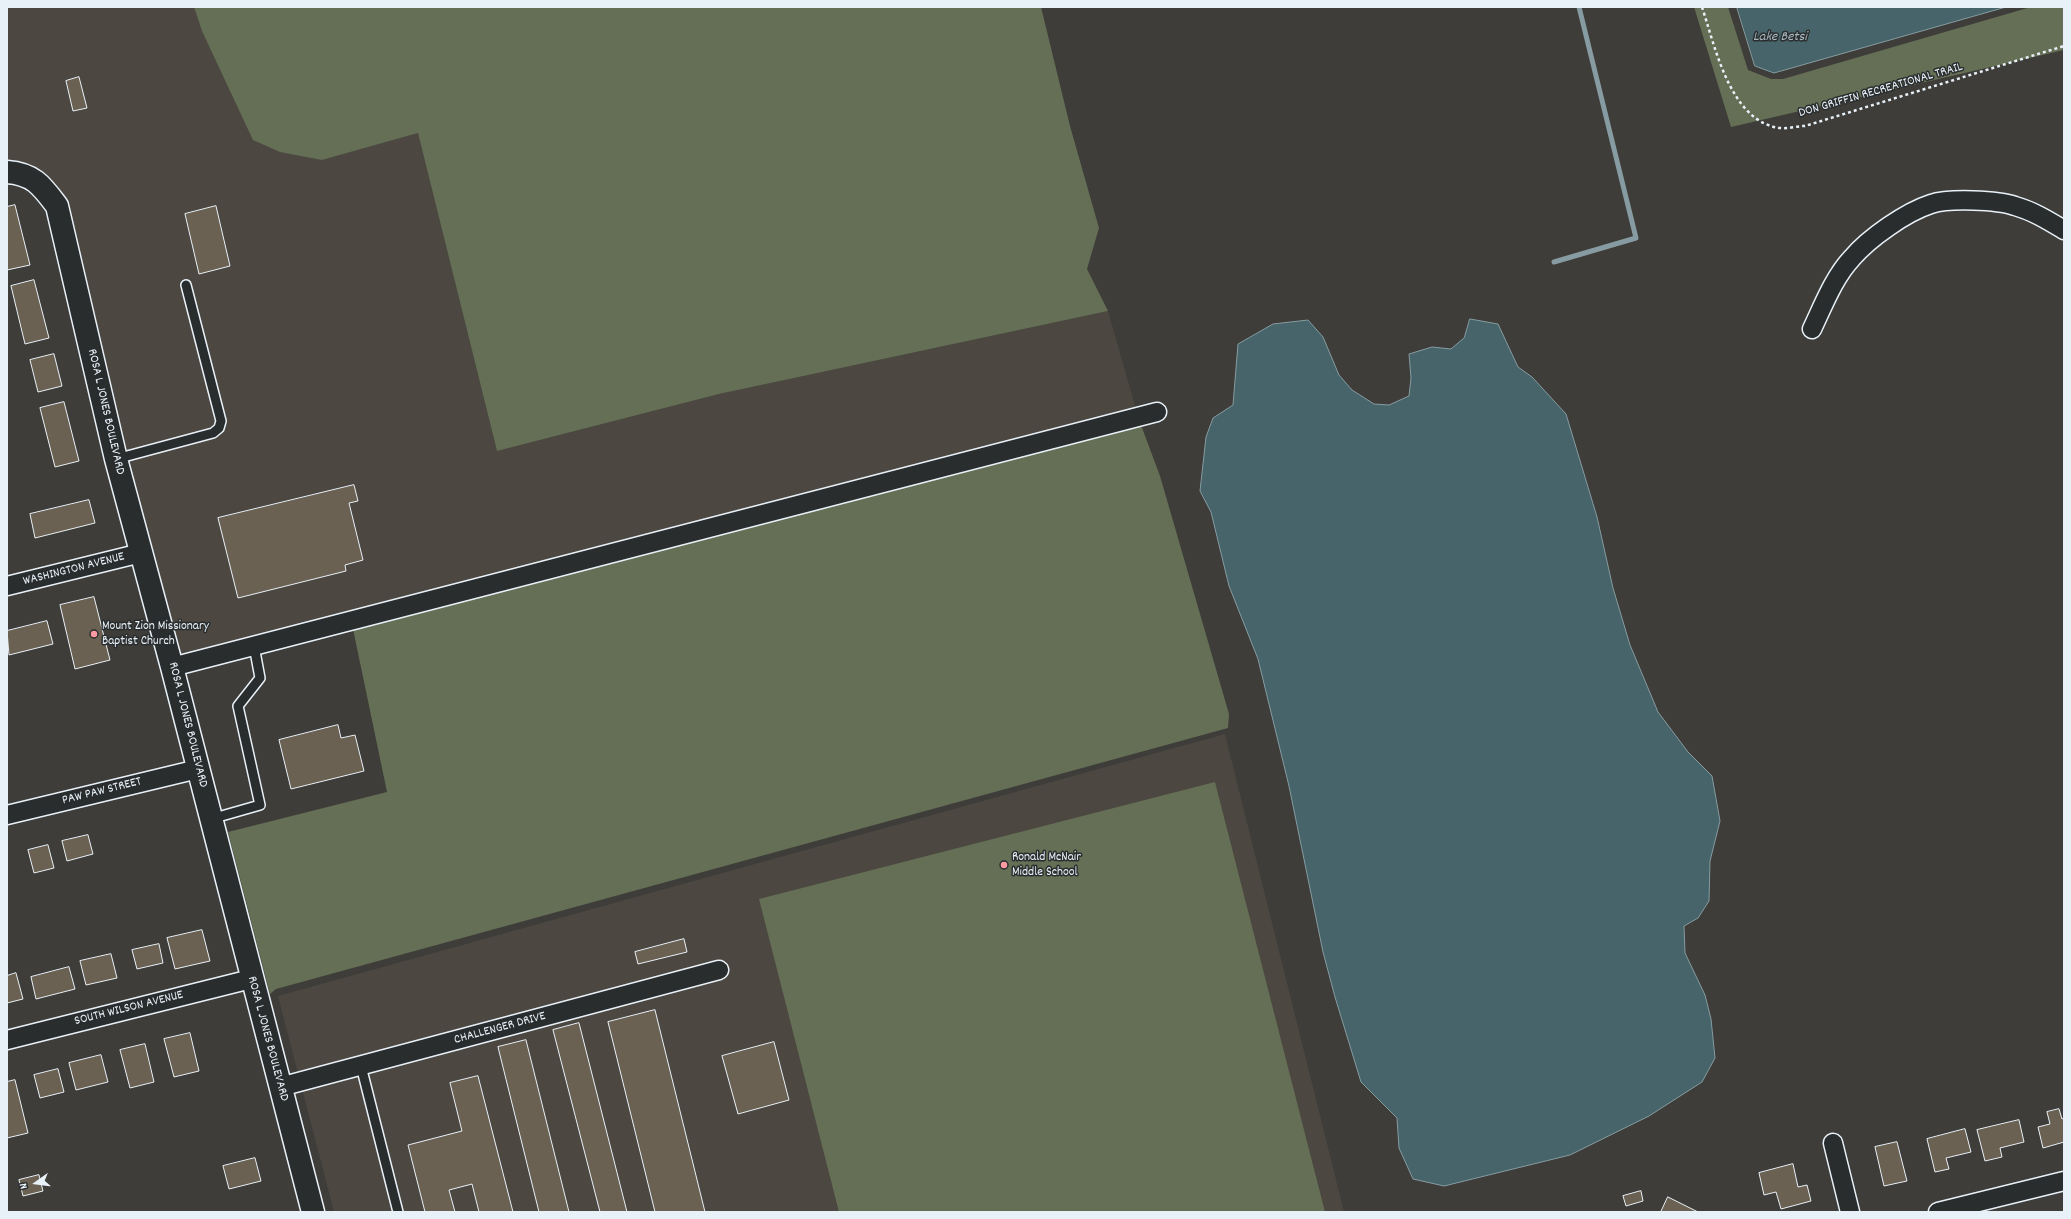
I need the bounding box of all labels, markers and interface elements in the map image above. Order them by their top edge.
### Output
water label: Lake Betsi [1753,30,1807,46]
street label: DON GRIFFIN RECREATIONAL TRAIL [1797,60,1965,122]
street label: ROSA L JONES BOULEVARD [83,348,127,476]
street label: WASHINGTON AVENUE [22,550,126,590]
place label: Mount Zion Missionary Baptist Church [102,619,209,650]
marker: Mount Zion Missionary Baptist Church [89,629,99,639]
street label: ROSA L JONES BOULEVARD [164,661,210,789]
street label: PAW PAW STREET [61,775,143,809]
place label: Ronald McNair Middle School [1012,850,1081,881]
marker: Ronald McNair Middle School [999,860,1009,870]
street label: ROSA L JONES BOULEVARD [243,975,291,1103]
street label: SOUTH WILSON AVENUE [73,988,185,1030]
street label: CHALLENGER DRIVE [453,1009,547,1049]
north arrow [16,1163,56,1203]
text: N [16,1181,33,1190]

